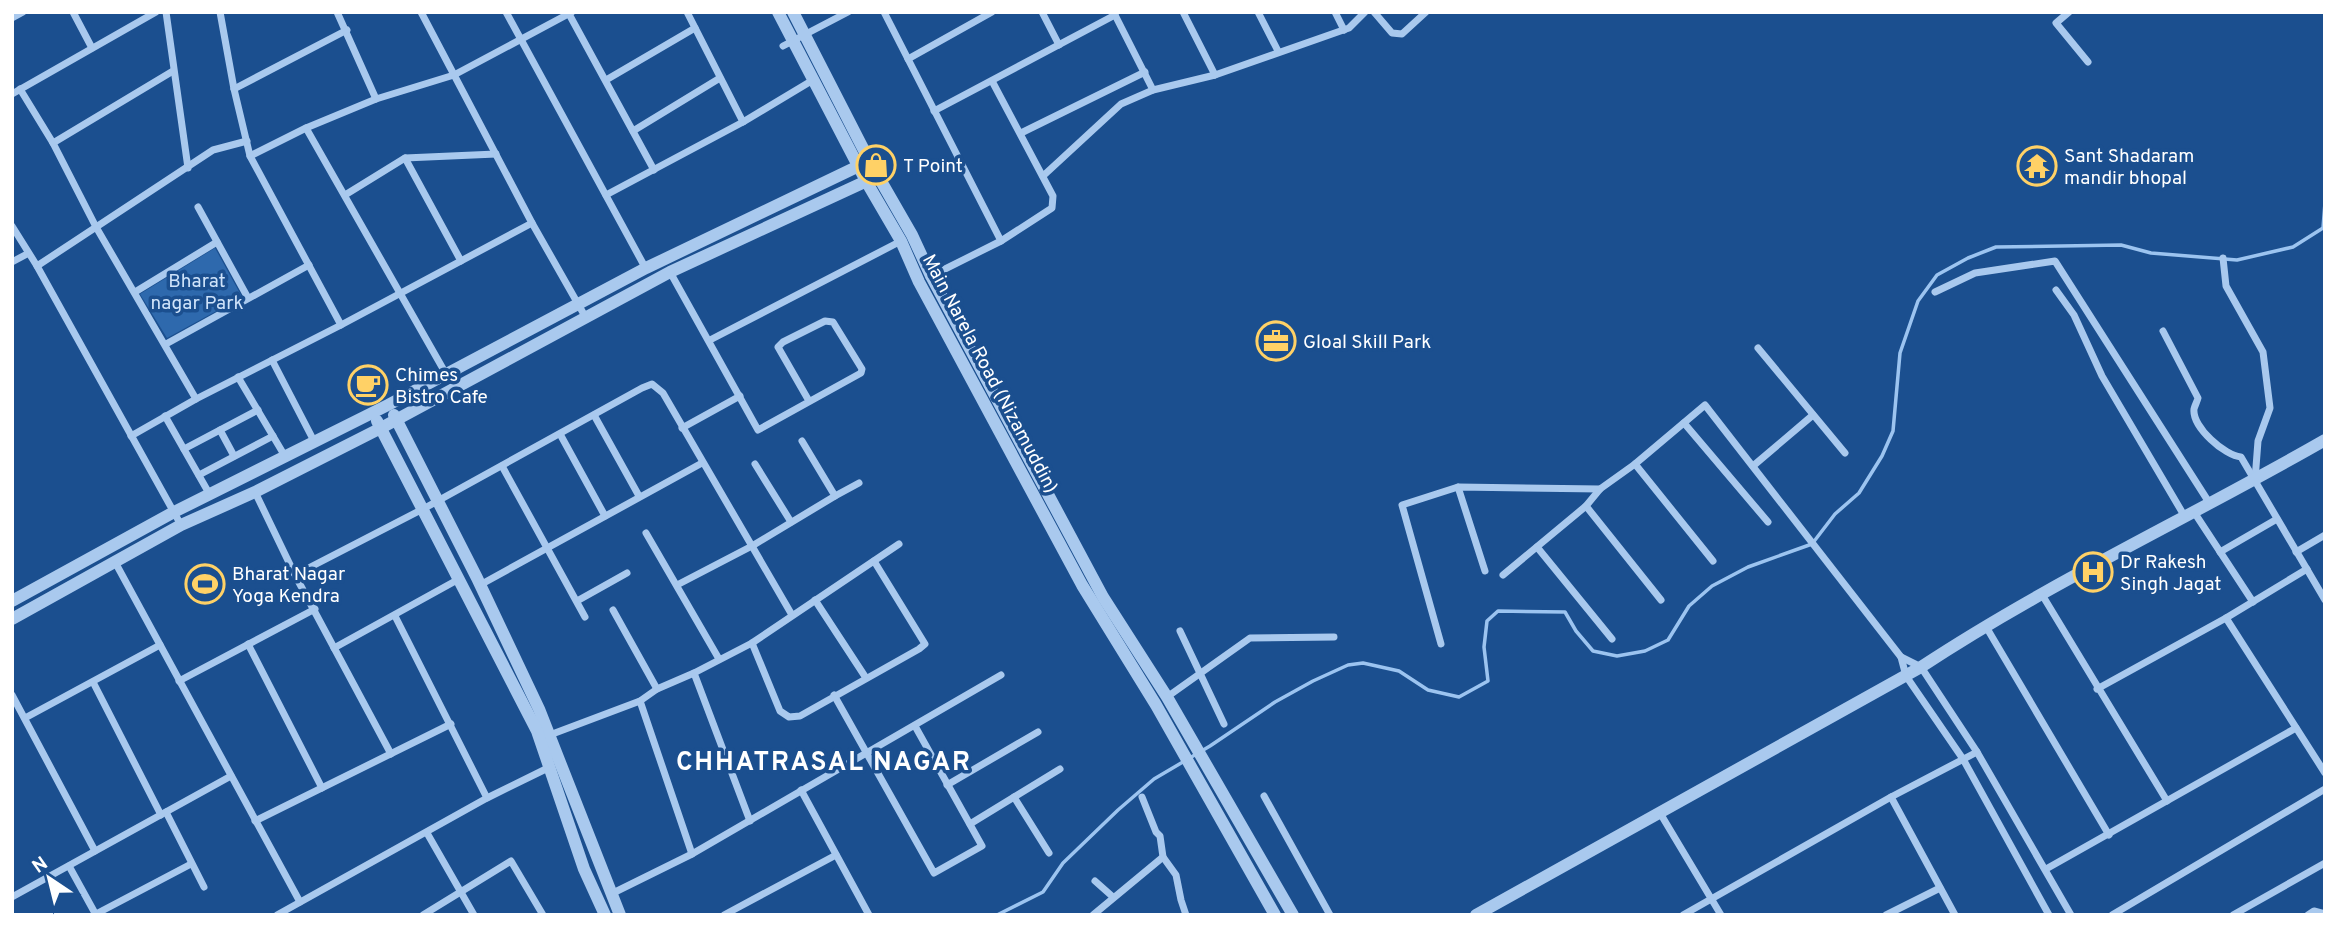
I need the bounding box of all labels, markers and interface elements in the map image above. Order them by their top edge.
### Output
shop icon: T Point [855,144,897,186]
temple icon: Sant Shadaram mandir bhopal [2016,145,2058,187]
place label: Sant Shadaram mandir bhopal [2064,145,2194,191]
place label: T Point [903,155,963,179]
street label: Main Narela Road (Nizamuddin) [916,250,1063,497]
park label: Bharat nagar Park [150,270,244,316]
office icon: Gloal Skill Park [1255,320,1297,362]
place label: Gloal Skill Park [1303,331,1431,355]
cafe icon: Chimes Bistro Cafe [347,364,389,406]
place label: Chimes Bistro Cafe [395,364,488,410]
hospital icon: Dr Rakesh Singh Jagat [2072,551,2114,593]
place label: Dr Rakesh Singh Jagat [2120,551,2221,597]
sports icon: Bharat Nagar Yoga Kendra [184,563,226,605]
place label: Bharat Nagar Yoga Kendra [232,563,346,609]
district label: CHHATRASAL NAGAR [676,747,972,780]
north arrow [14,843,84,913]
text: N [28,852,53,879]

